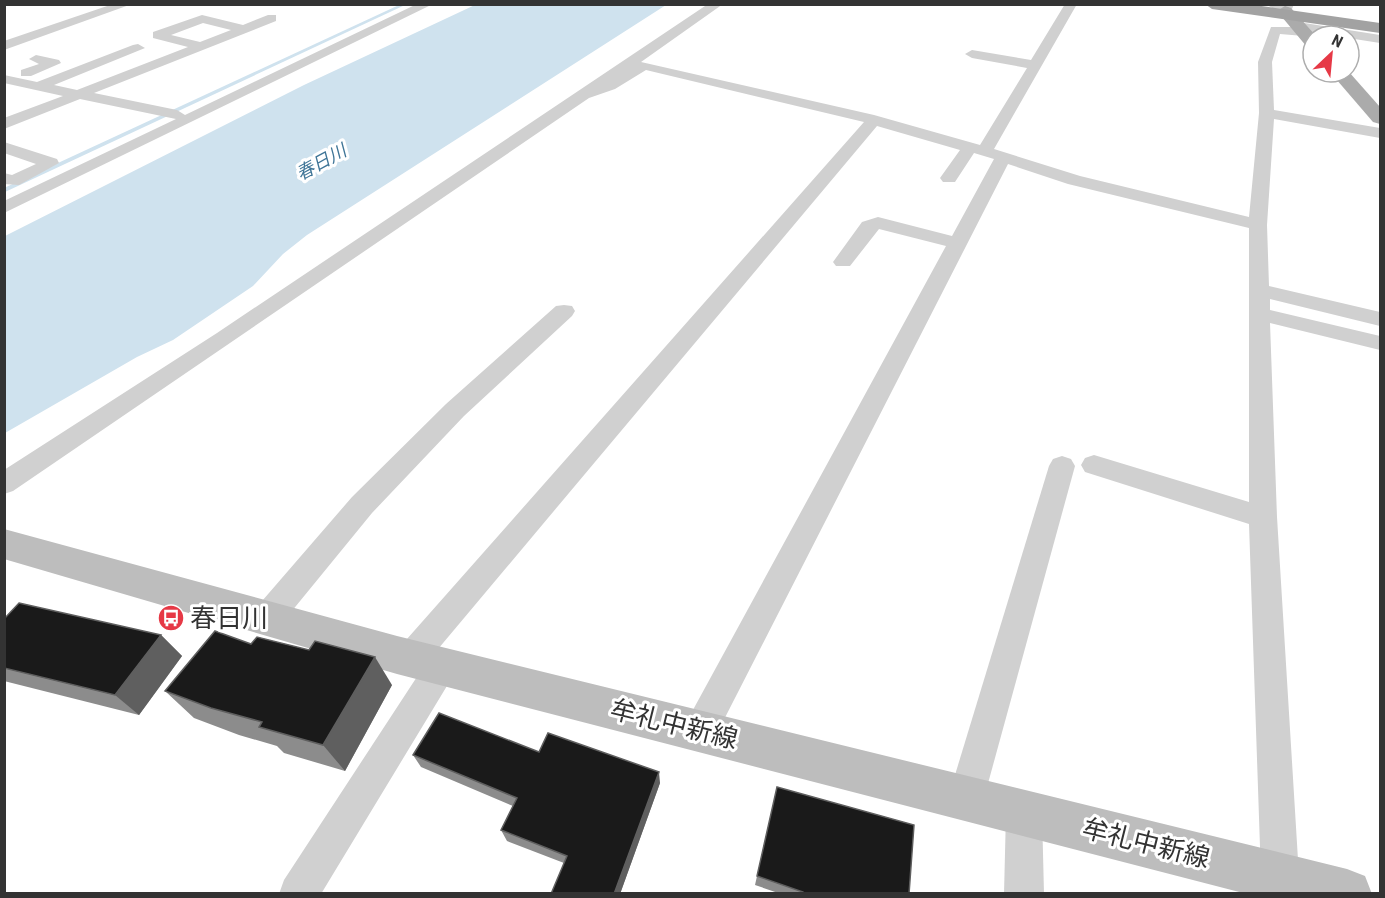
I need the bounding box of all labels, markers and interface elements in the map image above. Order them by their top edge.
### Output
north arrow [1301,24,1361,84]
text: N [1329,30,1346,52]
water label: 春日川 [292,139,351,184]
bus stop icon: 春日川 [156,603,186,633]
place label: 春日川 [190,603,268,633]
street label: 牟礼中新線 [607,694,741,754]
street label: 牟礼中新線 [1079,813,1213,873]

